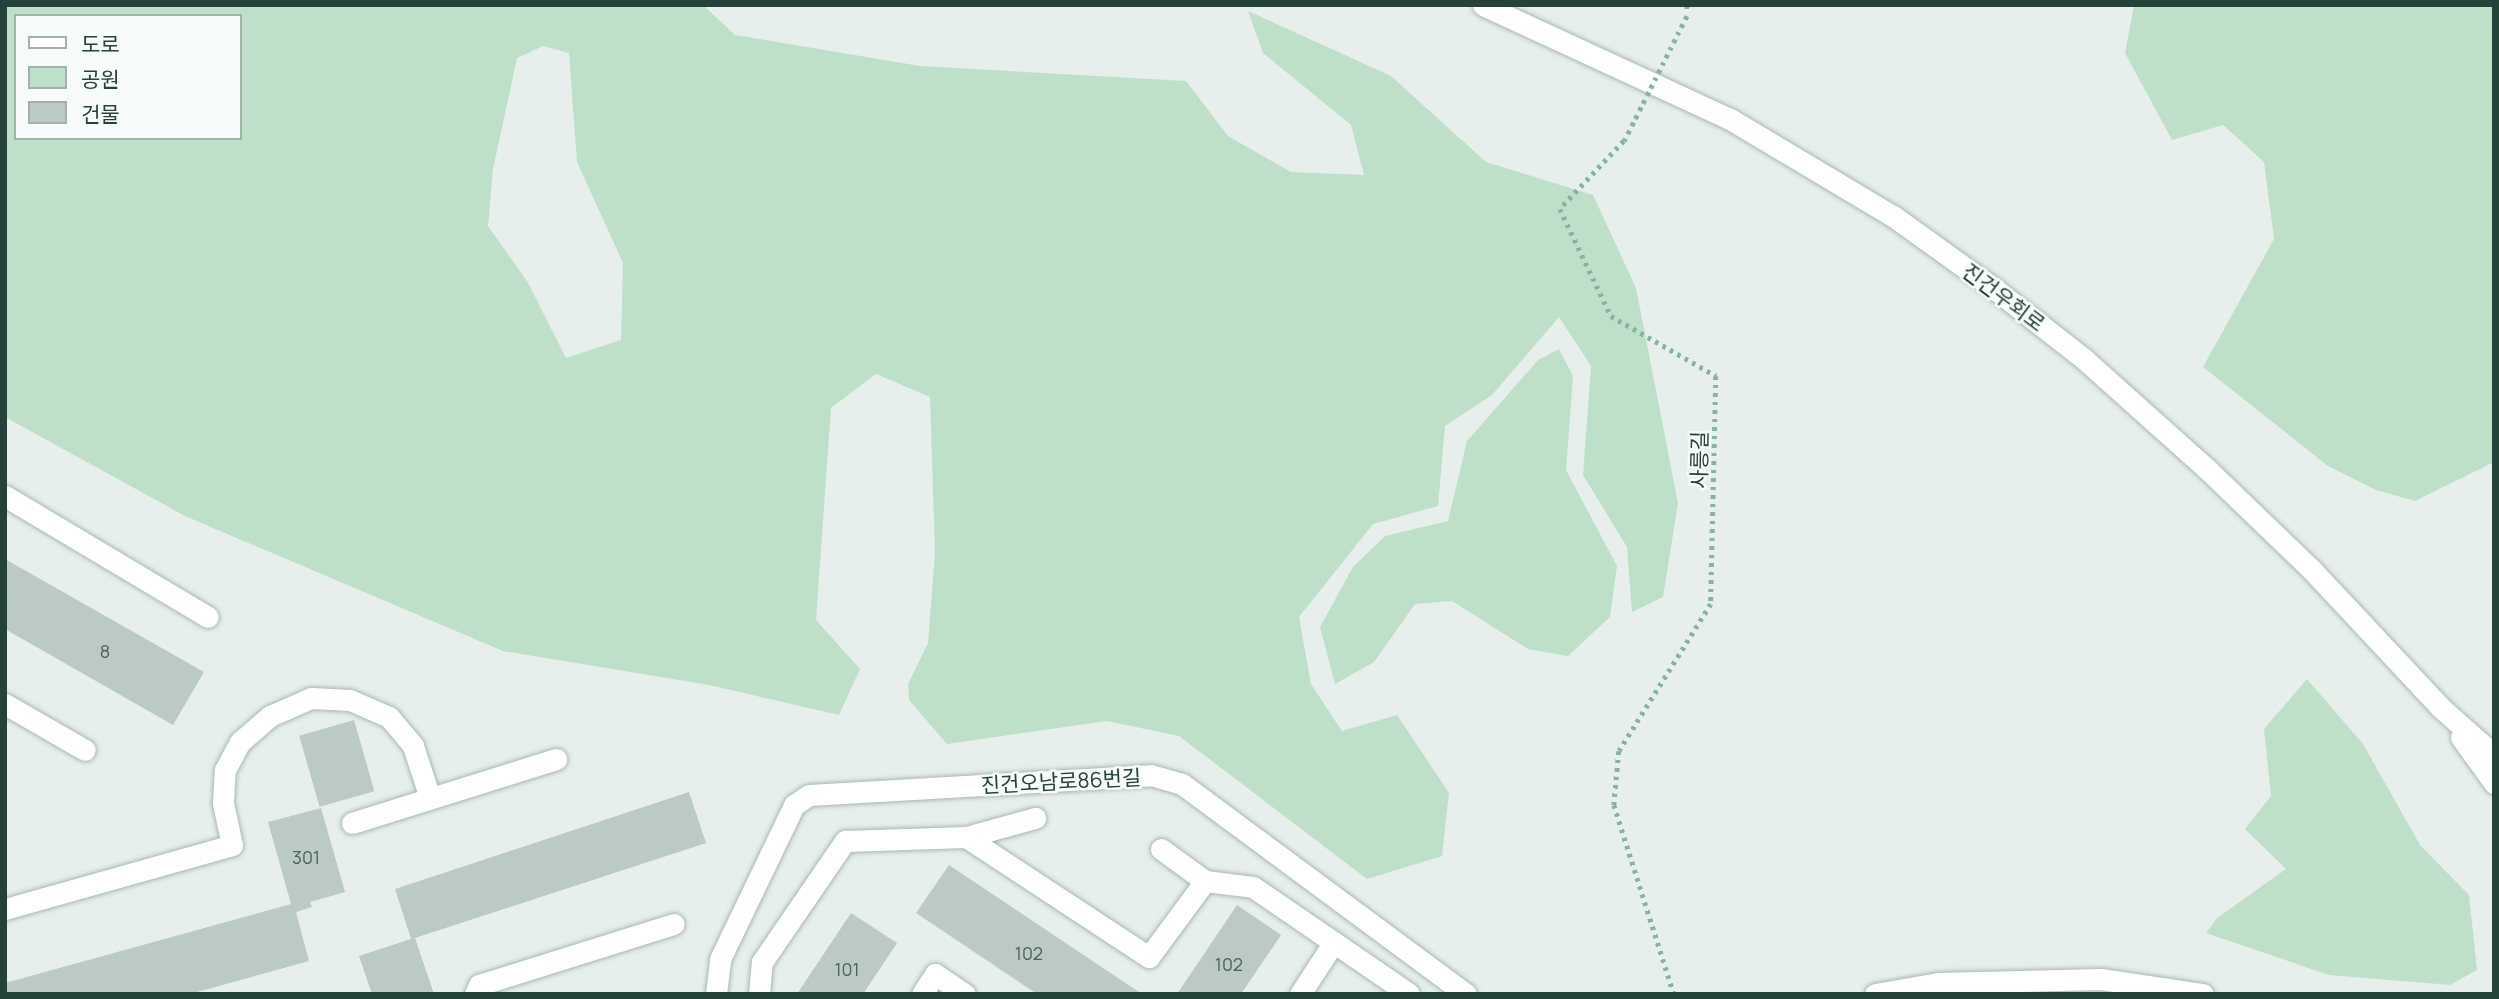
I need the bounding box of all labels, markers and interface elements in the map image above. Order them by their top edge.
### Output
legend [14,14,242,140]
text: 도로 [81,30,120,58]
text: 공원 [81,65,120,93]
text: 건물 [81,100,120,128]
street label: 진건우회로 [1958,258,2050,336]
street label: 사릉길 [1686,431,1712,489]
house number: 8 [100,640,110,662]
street label: 진건오남로86번길 [980,764,1142,798]
house number: 301 [292,846,320,868]
house number: 102 [1015,942,1043,964]
house number: 102 [1215,953,1243,975]
house number: 101 [834,958,860,980]

